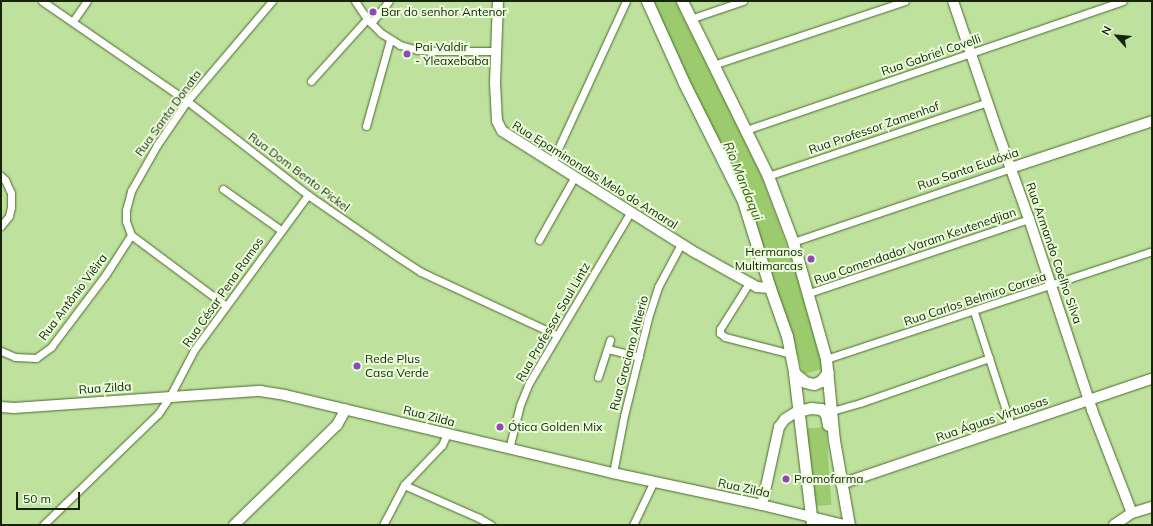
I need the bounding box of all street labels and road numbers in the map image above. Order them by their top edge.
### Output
street label: Rua Gabriel Covelli [879,31,983,79]
street label: Rua Santa Donata [132,67,204,159]
street label: Rua Professor Zamenhof [807,99,941,157]
street label: Rua Epaminondas Melo do Amaral [510,118,680,232]
street label: Rua Dom Bento Pickel [246,129,352,215]
street label: Rua Santa Eudóxia [915,145,1021,193]
street label: Rua Armando Coelho Silva [1023,181,1085,325]
street label: Rua Comendador Varam Keutenedjian [812,205,1018,287]
street label: Rua César Pena Ramos [180,234,266,350]
street label: Rua Antônio Viêira [36,251,110,343]
street label: Rua Professor Saul Lintz [513,260,593,384]
street label: Rua Carlos Belmiro Correia [902,269,1048,329]
street label: Rua Graciano Altierio [607,294,651,412]
street label: Rua Zilda [78,379,132,397]
street label: Rua Águas Virtuosas [934,393,1050,445]
street label: Rua Zilda [402,403,456,429]
street label: Rua Zilda [717,475,771,501]

